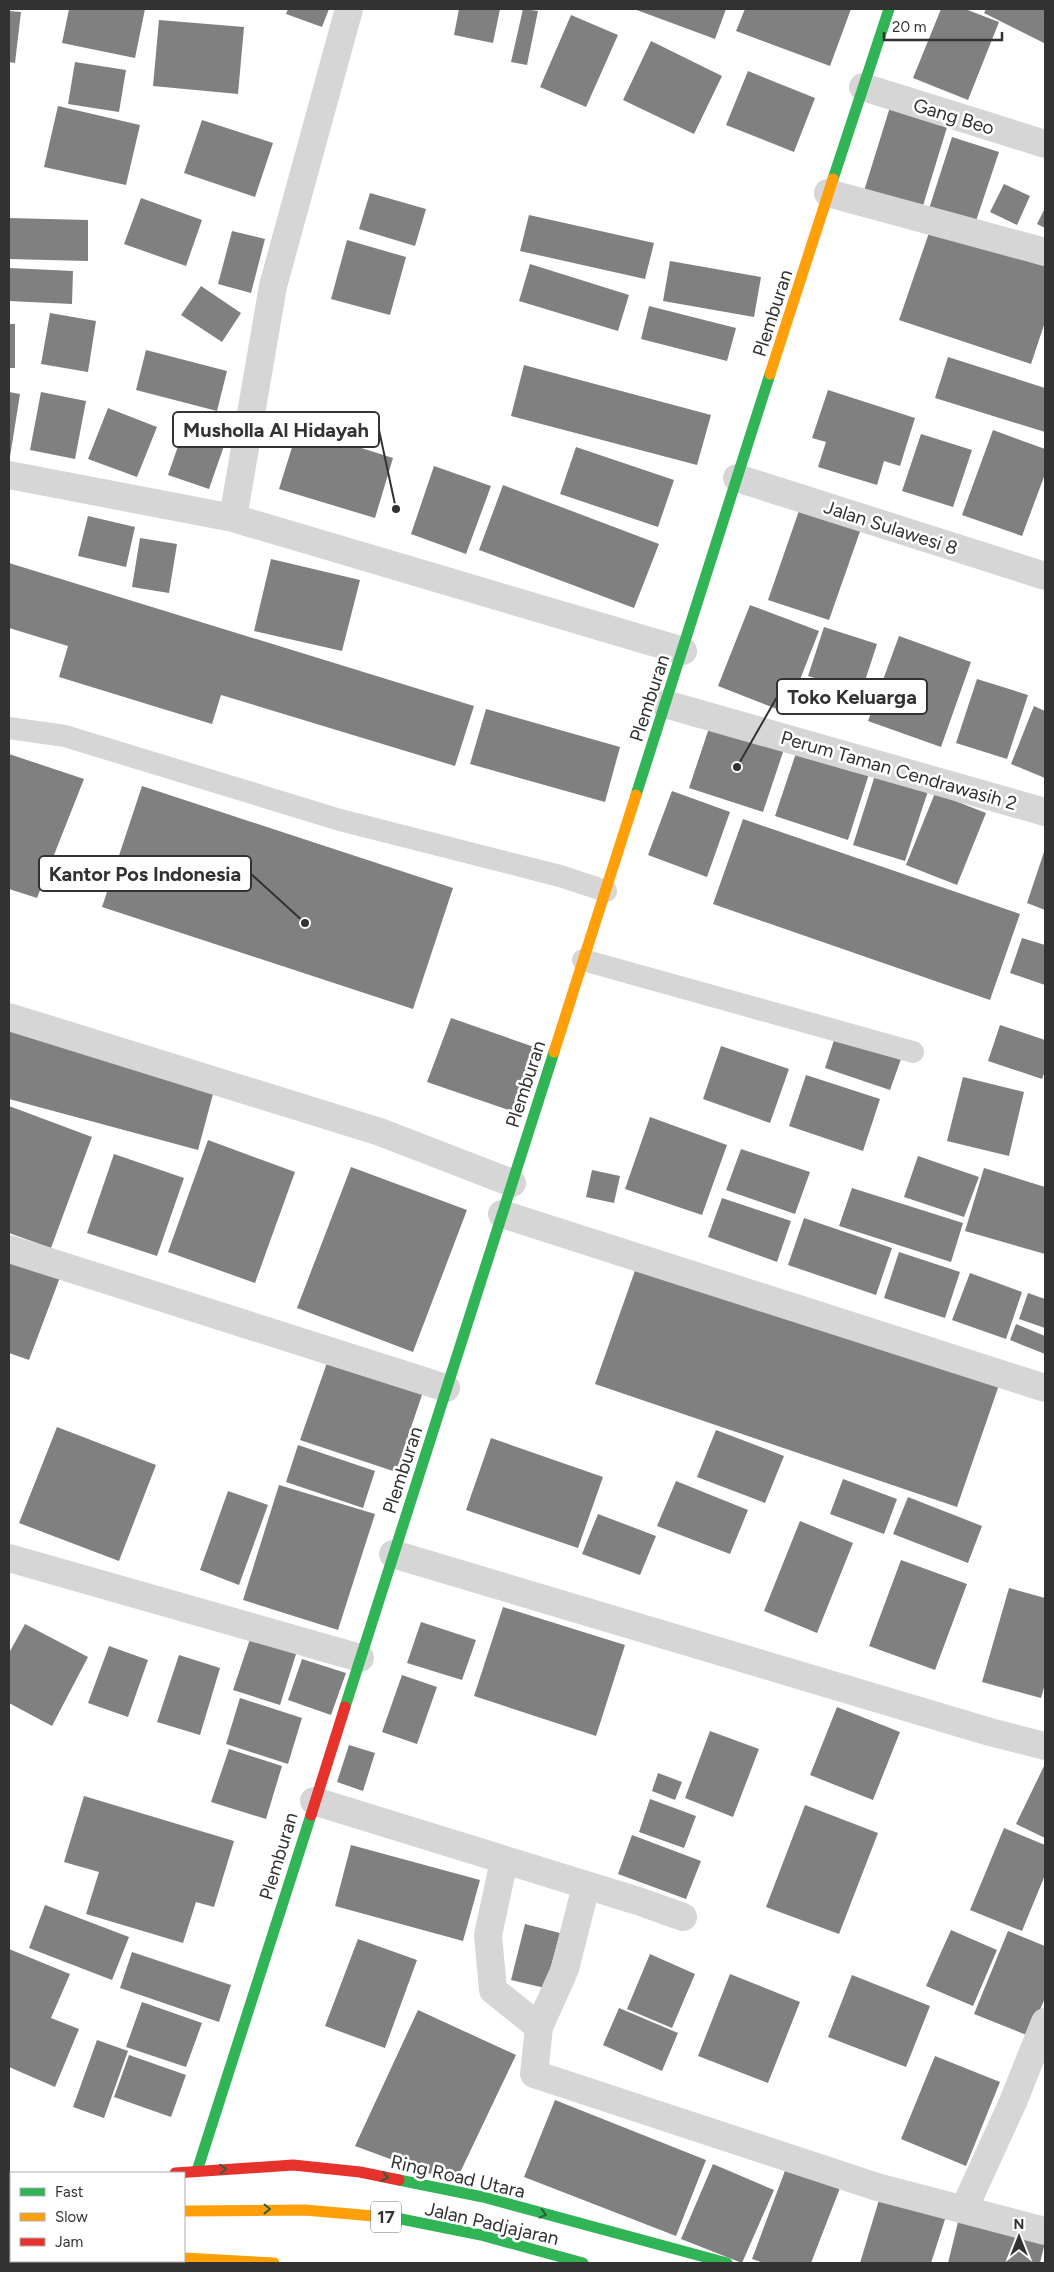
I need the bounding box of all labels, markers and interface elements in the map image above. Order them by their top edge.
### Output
scale bar [884,10,1002,42]
text: 20 m [892,18,926,36]
street label: Gang Beo [911,93,997,140]
street label: Plemburan [748,267,797,360]
callout: Musholla Al Hidayah [173,412,379,447]
text: Musholla Al Hidayah [183,418,369,442]
street label: Jalan Sulawesi 8 [821,495,961,560]
street label: Plemburan [625,652,674,745]
callout: Toko Keluarga [777,679,927,714]
text: Toko Keluarga [787,685,917,709]
street label: Perum Taman Cendrawasih 2 [778,726,1020,815]
callout: Kantor Pos Indonesia [39,856,251,891]
text: Kantor Pos Indonesia [49,862,241,886]
street label: Plemburan [501,1038,550,1131]
street label: Plemburan [378,1424,427,1517]
street label: Plemburan [254,1810,303,1903]
street label: Ring Road Utara [388,2150,527,2203]
one-way arrow [220,2164,228,2175]
legend [10,2172,185,2262]
one-way arrow [380,2172,389,2182]
text: Fast [55,2183,84,2201]
street label: Jalan Padjajaran [423,2197,561,2250]
road number: 17 [371,2202,401,2232]
one-way arrow [264,2204,272,2214]
text: Slow [55,2208,88,2226]
one-way arrow [539,2208,547,2218]
north arrow [994,2212,1044,2262]
text: N [1014,2216,1024,2233]
text: Jam [55,2233,83,2251]

